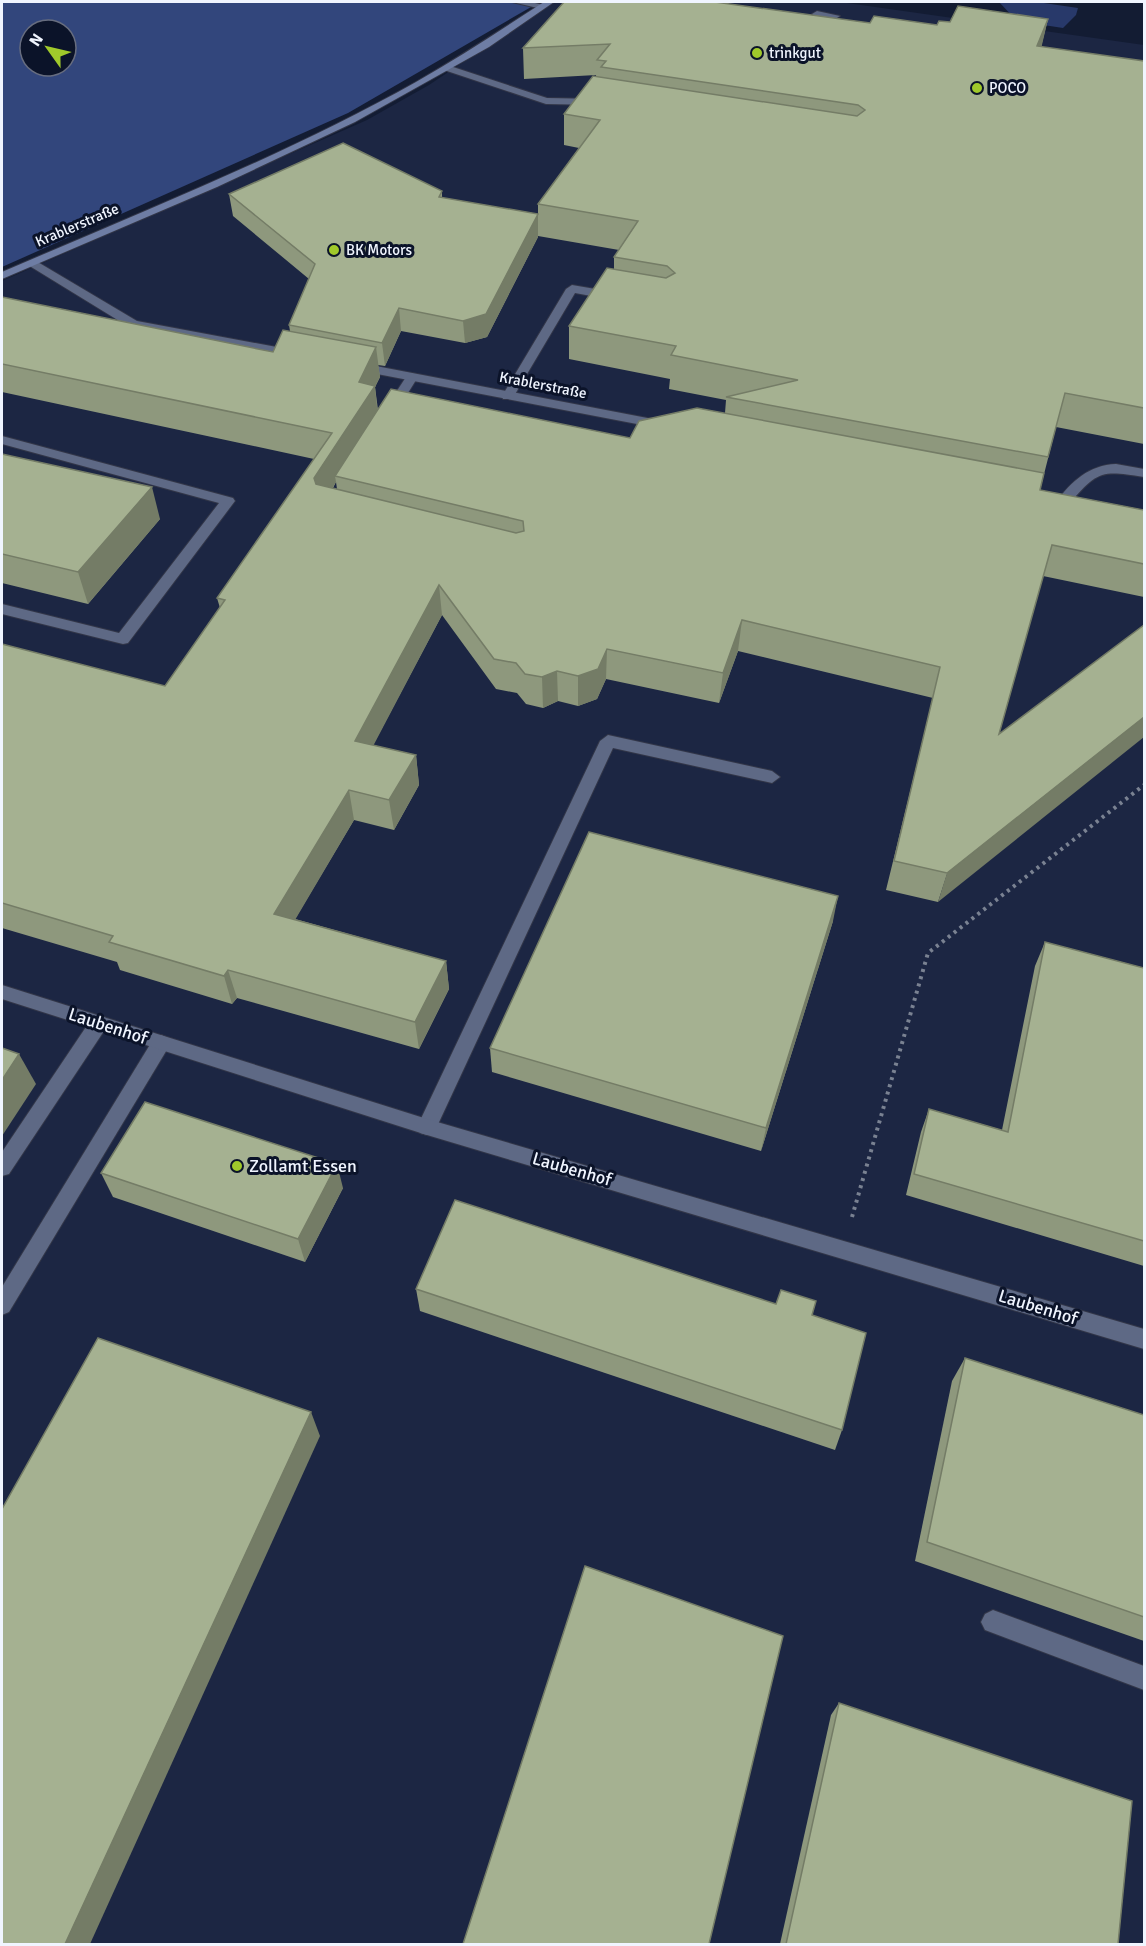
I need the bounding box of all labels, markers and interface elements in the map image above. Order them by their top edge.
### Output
north arrow [18,18,78,78]
text: N [25,30,48,50]
place label: trinkgut [769,44,821,62]
marker: trinkgut [750,46,764,60]
place label: POCO [989,79,1026,97]
marker: POCO [970,81,984,95]
street label: Krablerstraße [33,199,121,251]
place label: BK Motors [346,241,413,259]
marker: BK Motors [327,243,341,257]
street label: Krablerstraße [498,368,588,402]
street label: Laubenhof [66,1003,151,1049]
street label: Laubenhof [530,1147,615,1191]
place label: Zollamt Essen [249,1155,357,1177]
marker: Zollamt Essen [230,1159,244,1173]
street label: Laubenhof [996,1285,1081,1330]

